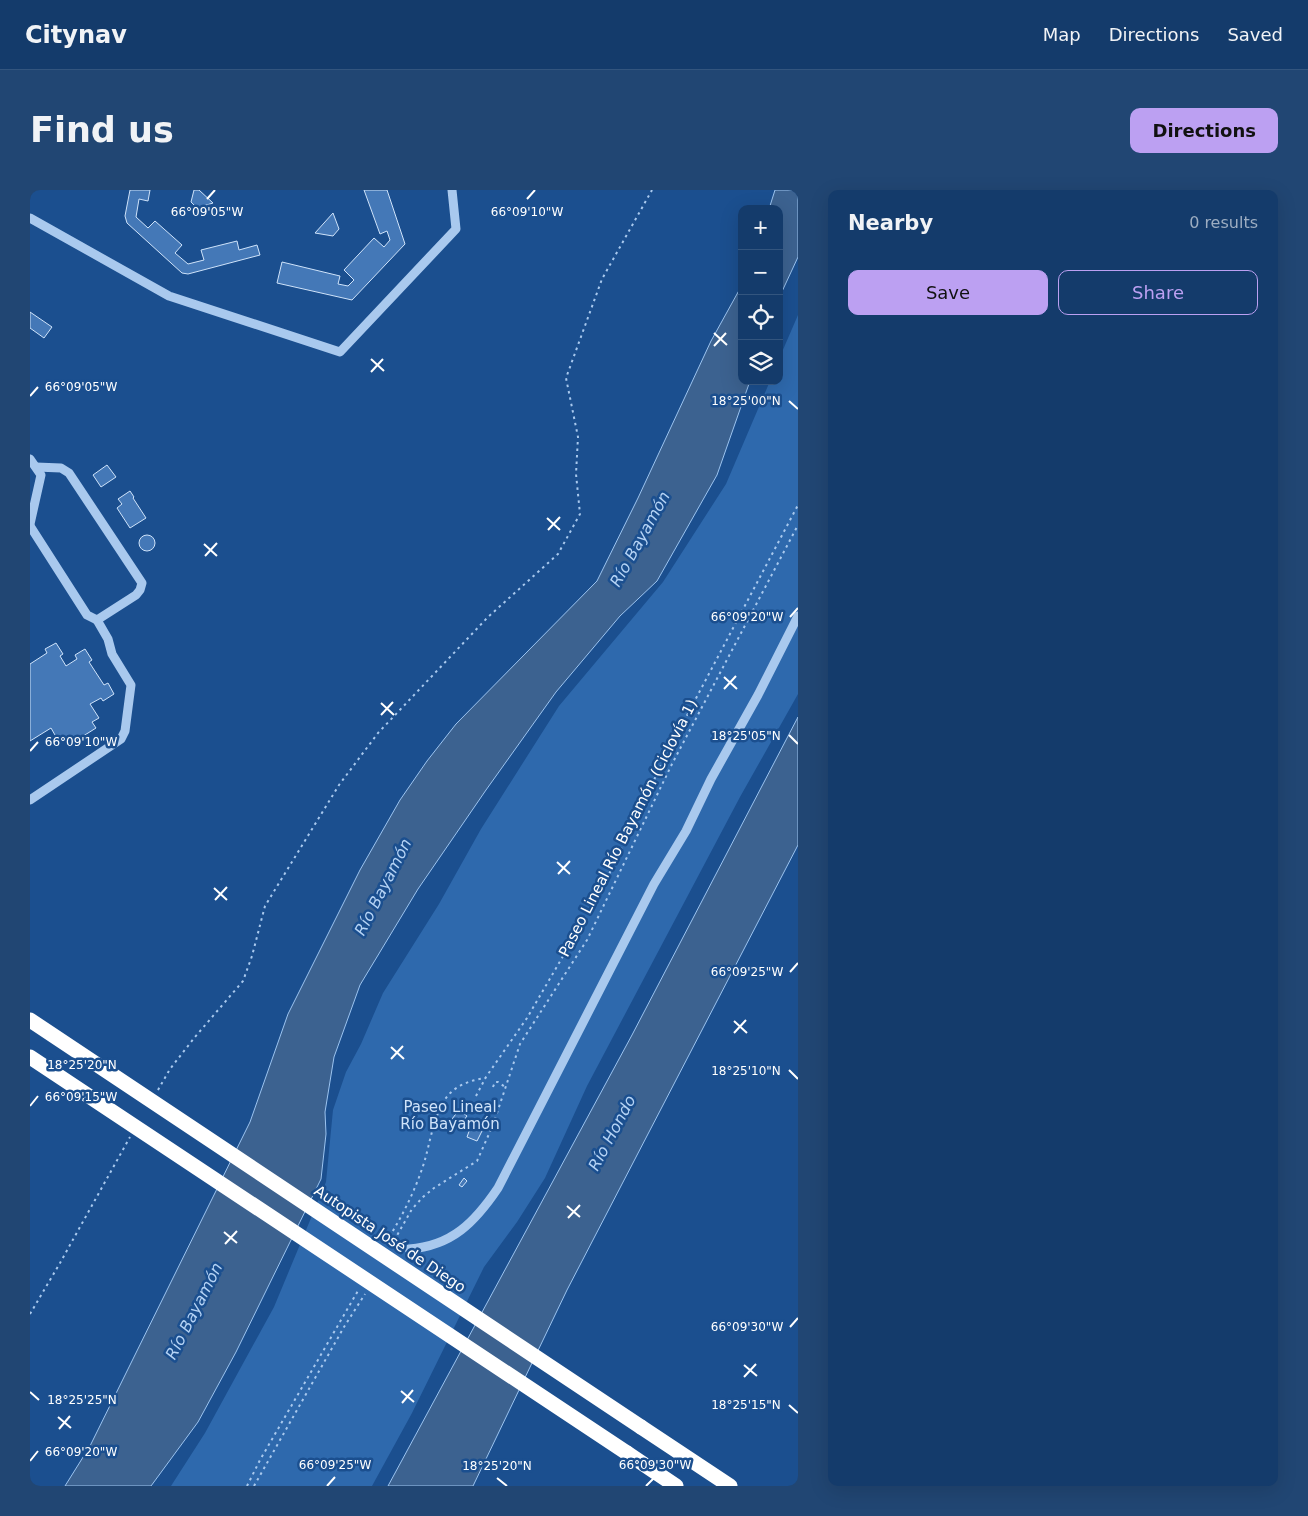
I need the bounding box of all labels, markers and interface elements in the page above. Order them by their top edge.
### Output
text: Citynav [25,21,127,49]
text: Map [1043,24,1081,45]
text: Directions [1109,24,1199,45]
text: Saved [1227,24,1283,45]
button: Directions [1130,108,1278,153]
text: Find us [30,110,174,150]
text: 66°09'05"W [171,205,243,219]
text: 66°09'10"W [491,205,563,219]
map controls [738,205,783,385]
button: + [738,205,783,250]
text: Nearby [848,211,933,235]
text: 0 results [1189,213,1258,232]
button: − [738,250,783,295]
button: Save [848,270,1048,315]
button: Share [1058,270,1258,315]
button: locate [738,295,783,340]
button: layers [738,340,783,385]
text: 66°09'05"W [45,380,117,394]
text: 18°25'00"N [711,394,781,408]
water label: Río Bayamón [606,488,674,590]
text: 66°09'20"W [711,610,783,624]
street label: Paseo Lineal Río Bayamón (Ciclovía 1) [555,696,701,960]
text: 18°25'05"N [711,729,781,743]
text: 66°09'10"W [45,735,117,749]
water label: Río Bayamón [350,835,416,939]
text: 66°09'25"W [711,965,783,979]
text: 18°25'20"N [47,1058,117,1072]
text: 18°25'10"N [711,1064,781,1078]
text: 66°09'15"W [45,1090,117,1104]
water label: Río Hondo [584,1092,640,1174]
park label: Paseo Lineal Río Bayamón [400,1098,500,1133]
street label: Autopista José de Diego [311,1182,469,1296]
water label: Río Bayamón [161,1259,227,1363]
text: 66°09'30"W [711,1320,783,1334]
text: 18°25'25"N [47,1393,117,1407]
text: 18°25'15"N [711,1398,781,1412]
text: 66°09'20"W [45,1445,117,1459]
text: 66°09'25"W [299,1458,371,1472]
text: 66°09'30"W [619,1458,691,1472]
text: 18°25'20"N [462,1459,532,1473]

